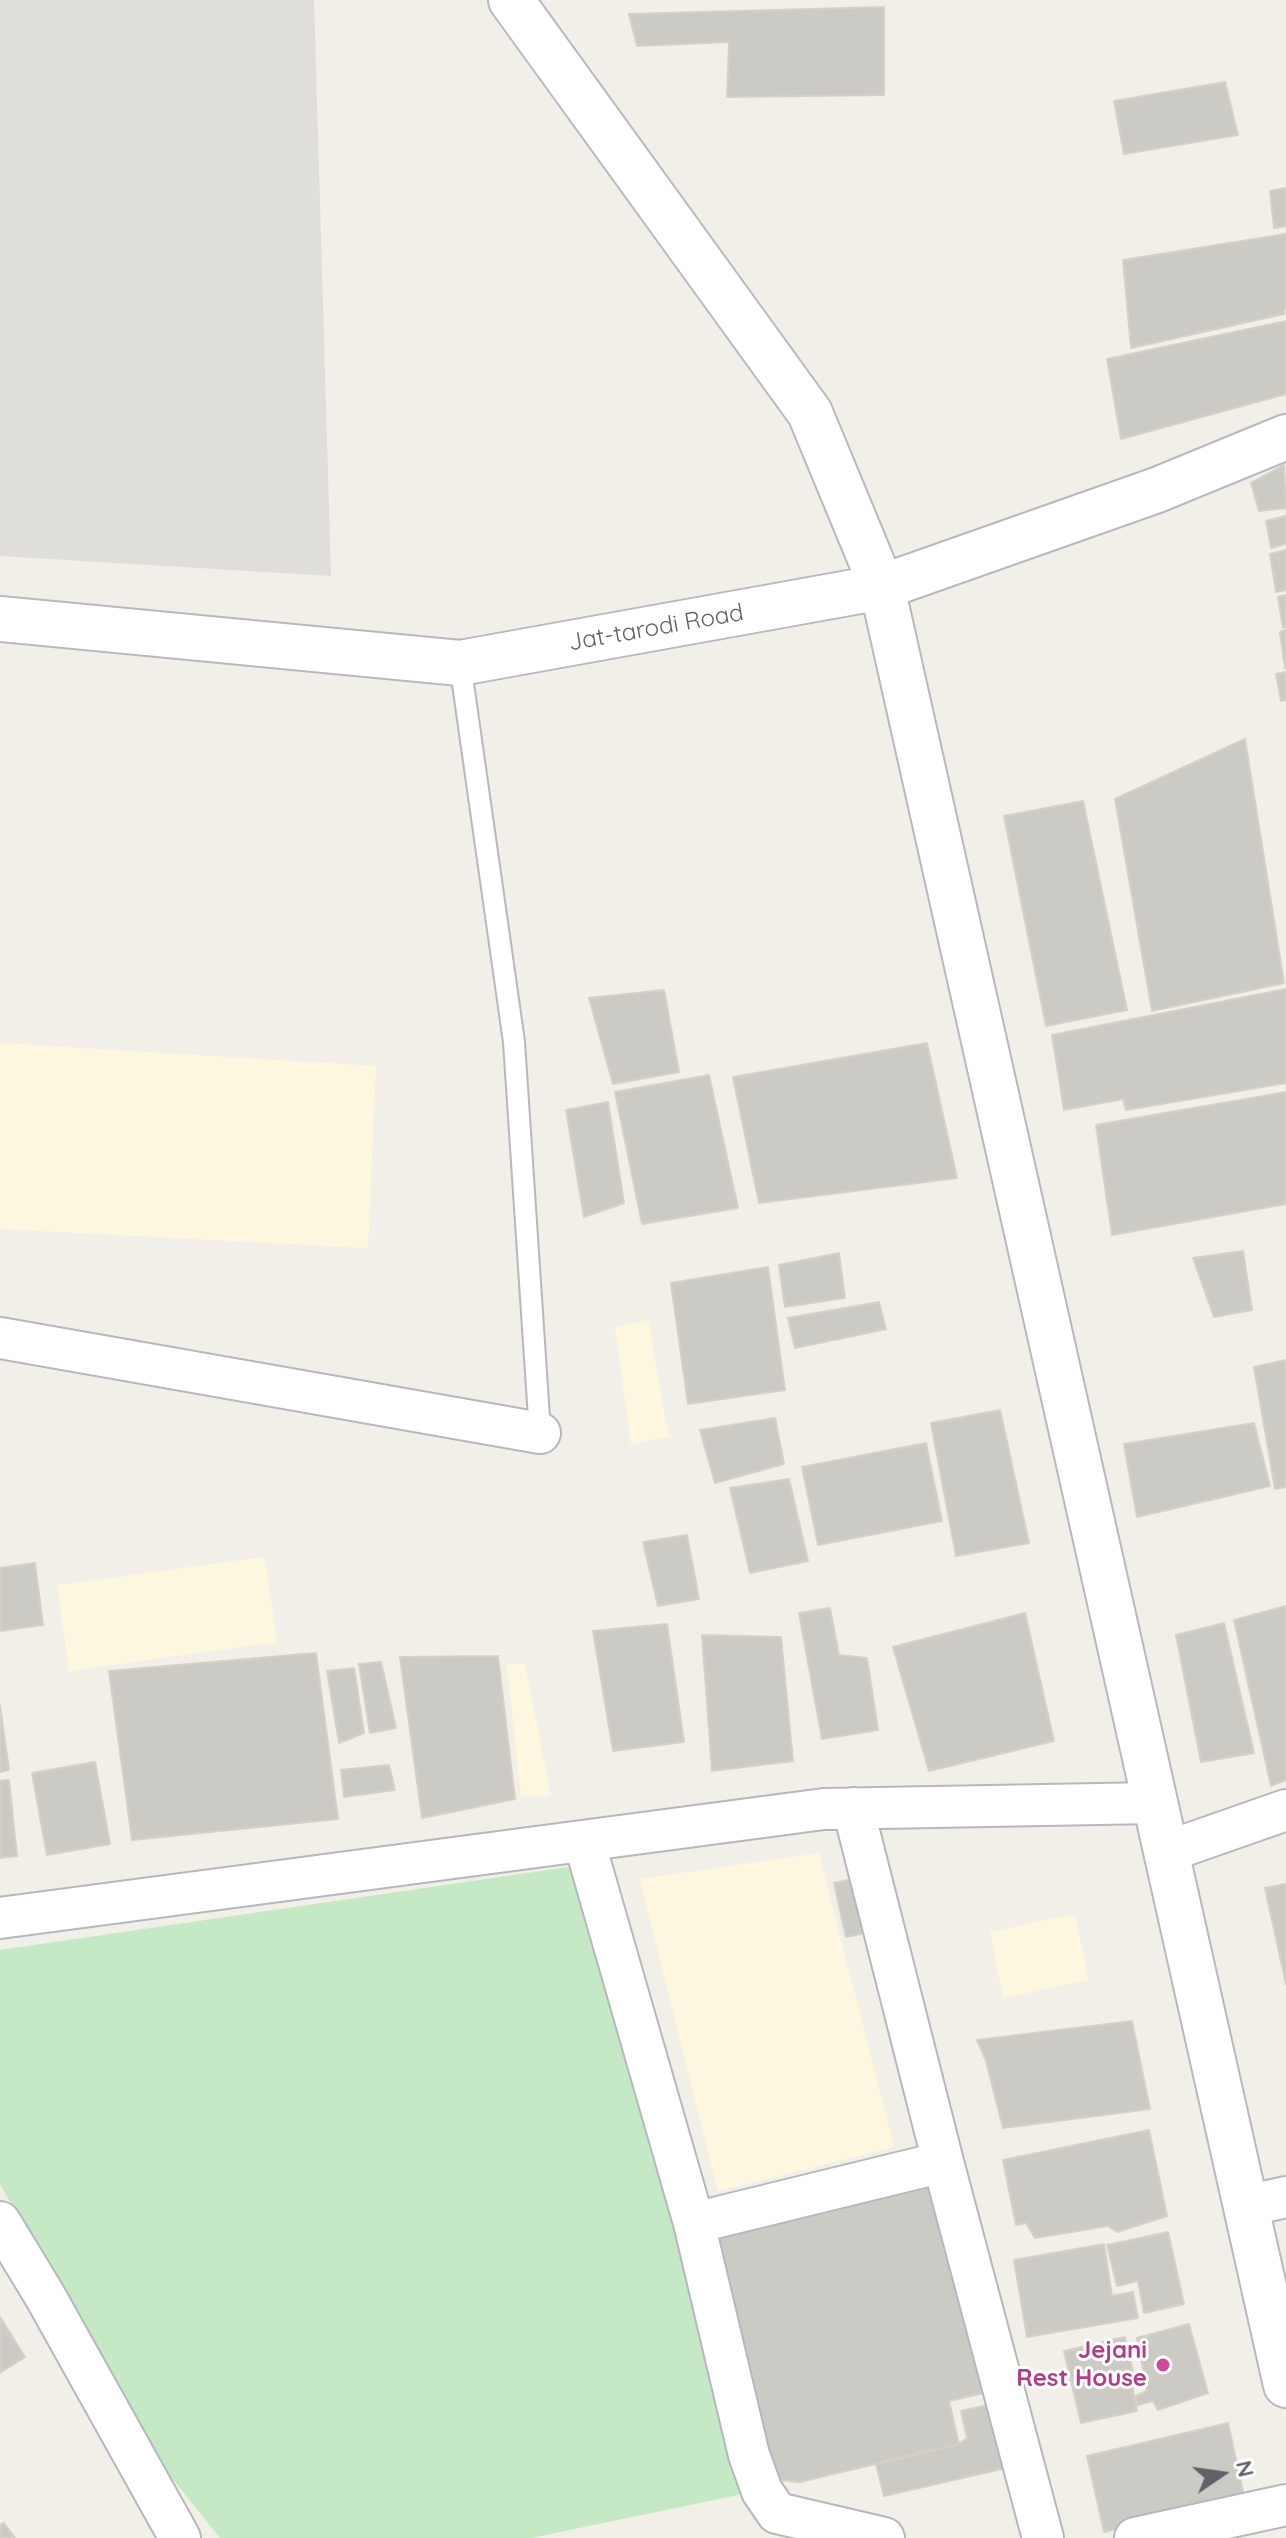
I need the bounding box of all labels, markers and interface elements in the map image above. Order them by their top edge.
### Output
street label: Jat-tarodi Road [566,598,746,658]
place label: Jejani Rest House [1016,2337,1147,2393]
marker: Jejani Rest House [1154,2356,1172,2374]
north arrow [1182,2434,1262,2514]
text: N [1230,2458,1261,2480]

